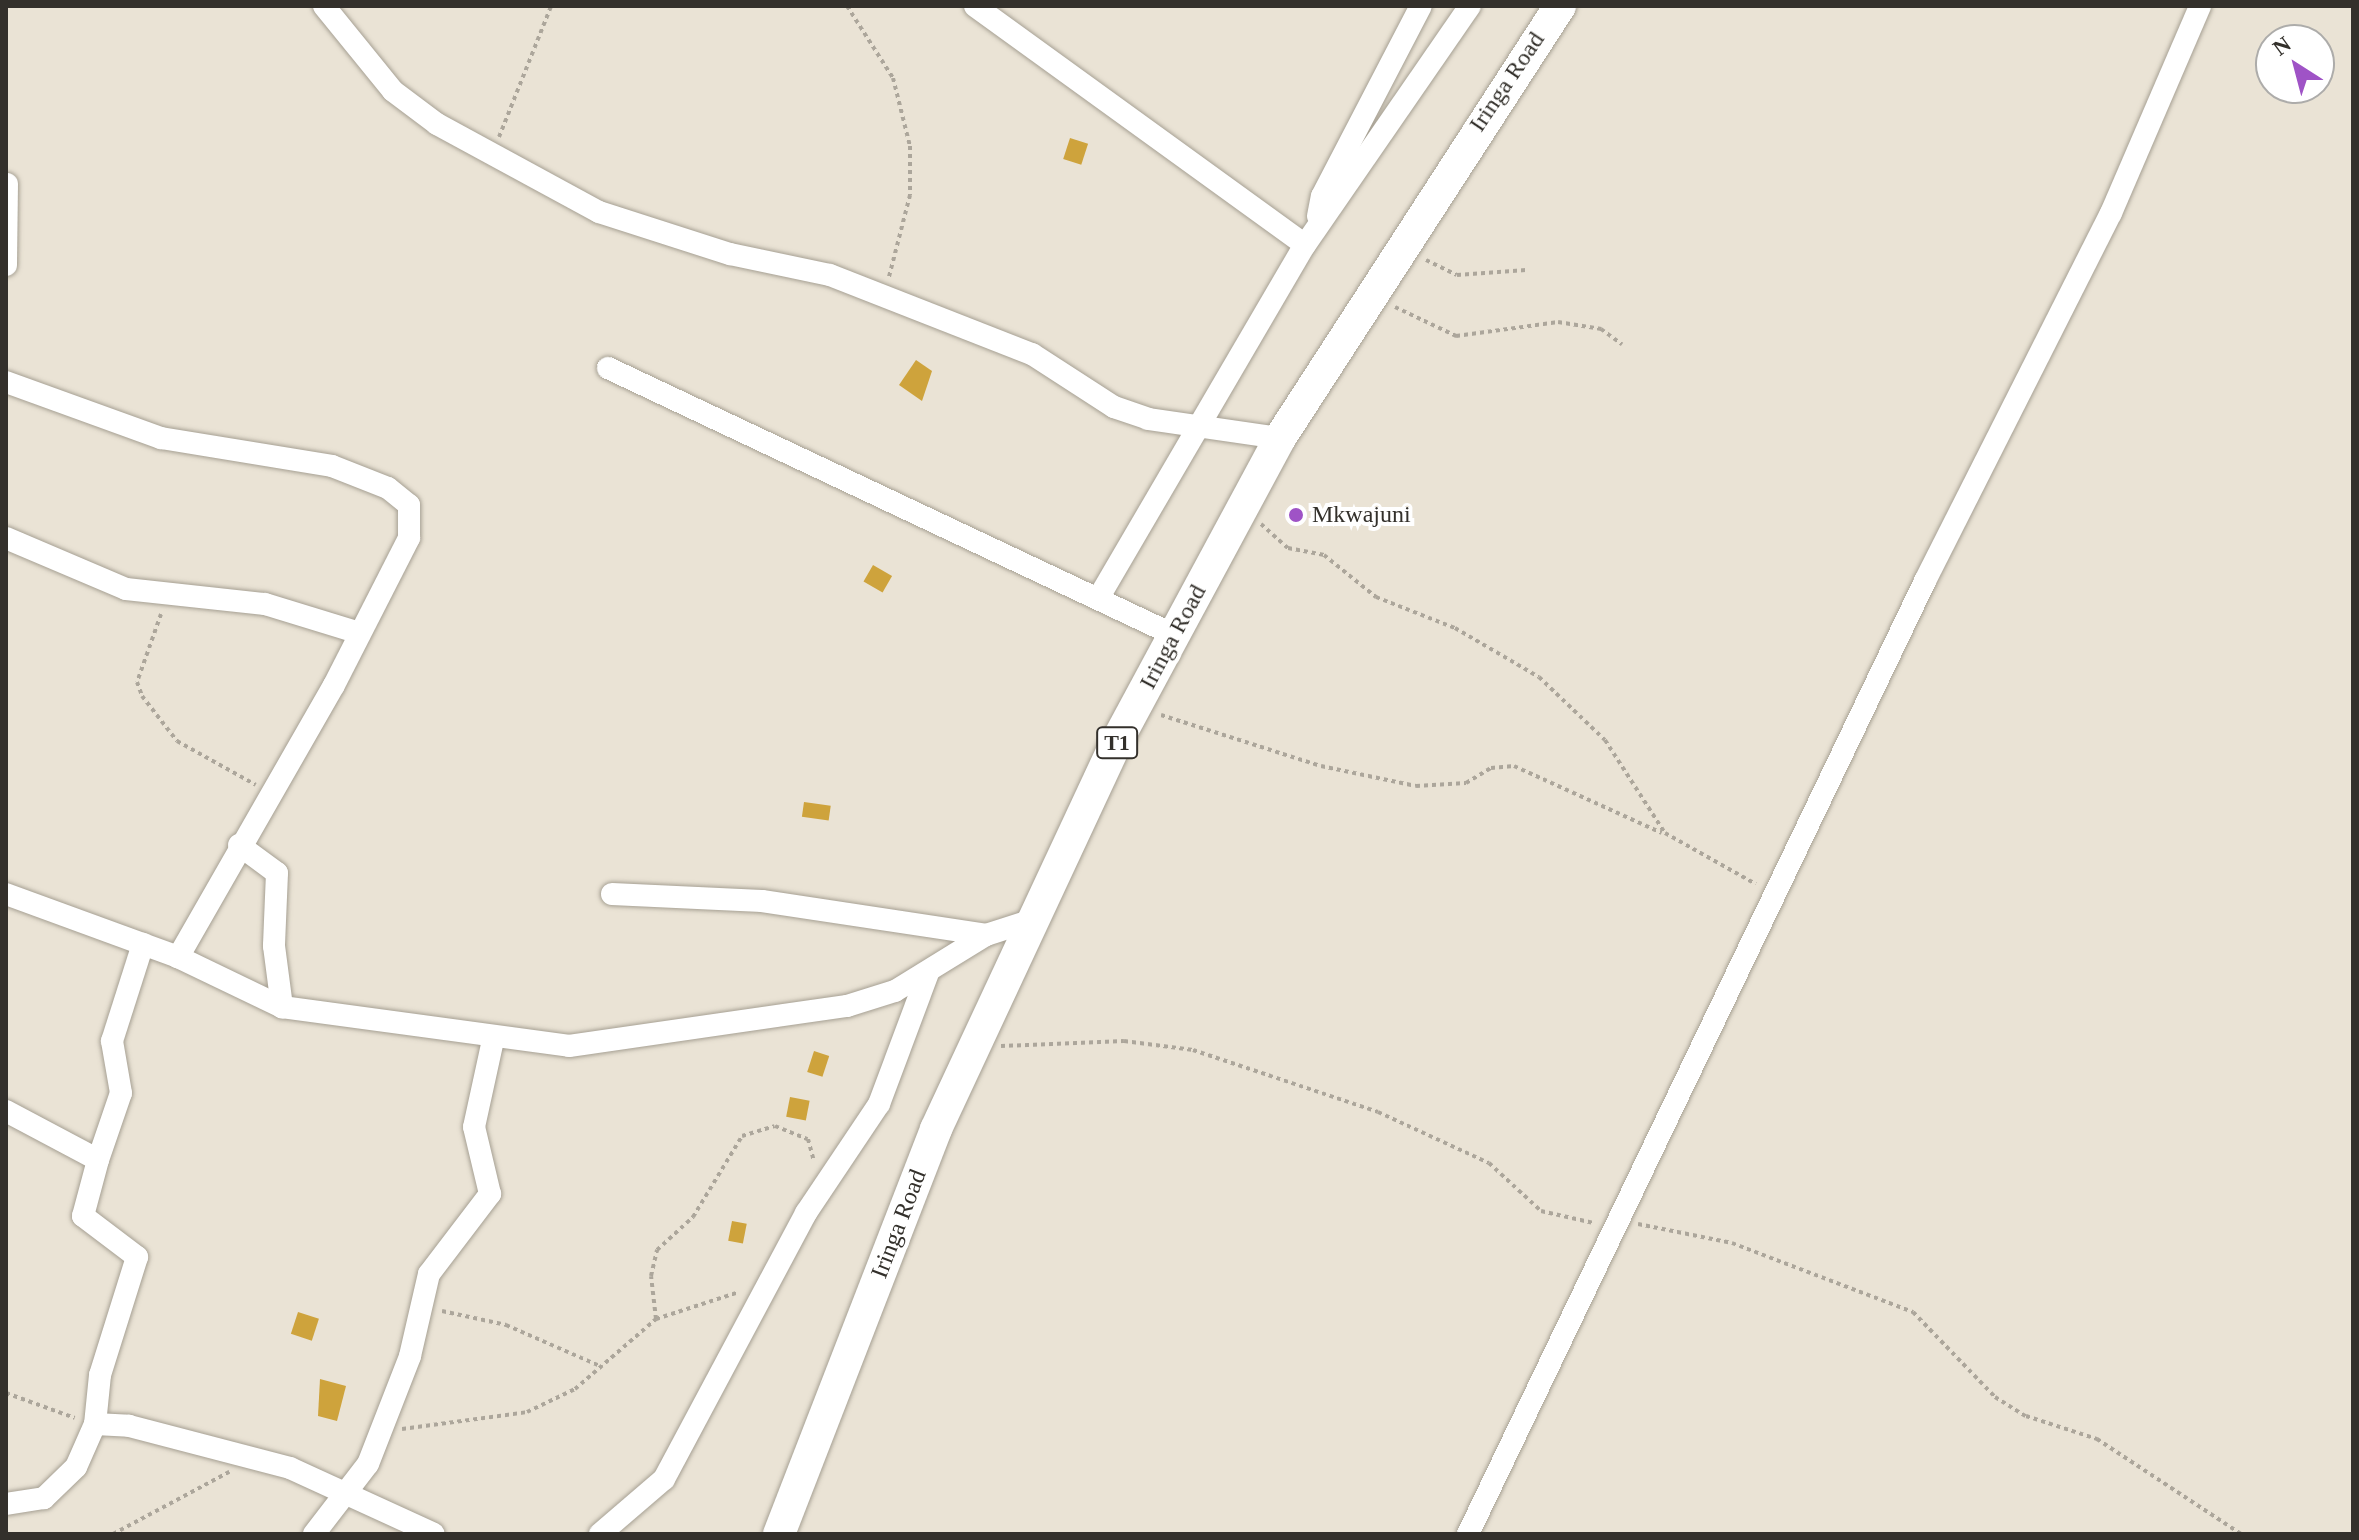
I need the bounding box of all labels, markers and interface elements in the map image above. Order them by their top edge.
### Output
north arrow [2255,24,2335,104]
street label: Iringa Road [1463,27,1551,137]
text: N [2268,31,2296,61]
place label: Mkwajuni [1312,501,1411,529]
marker: Mkwajuni [1287,506,1305,524]
street label: Iringa Road [1134,580,1212,694]
road number: T1 [1095,725,1139,761]
street label: Iringa Road [865,1166,933,1282]

